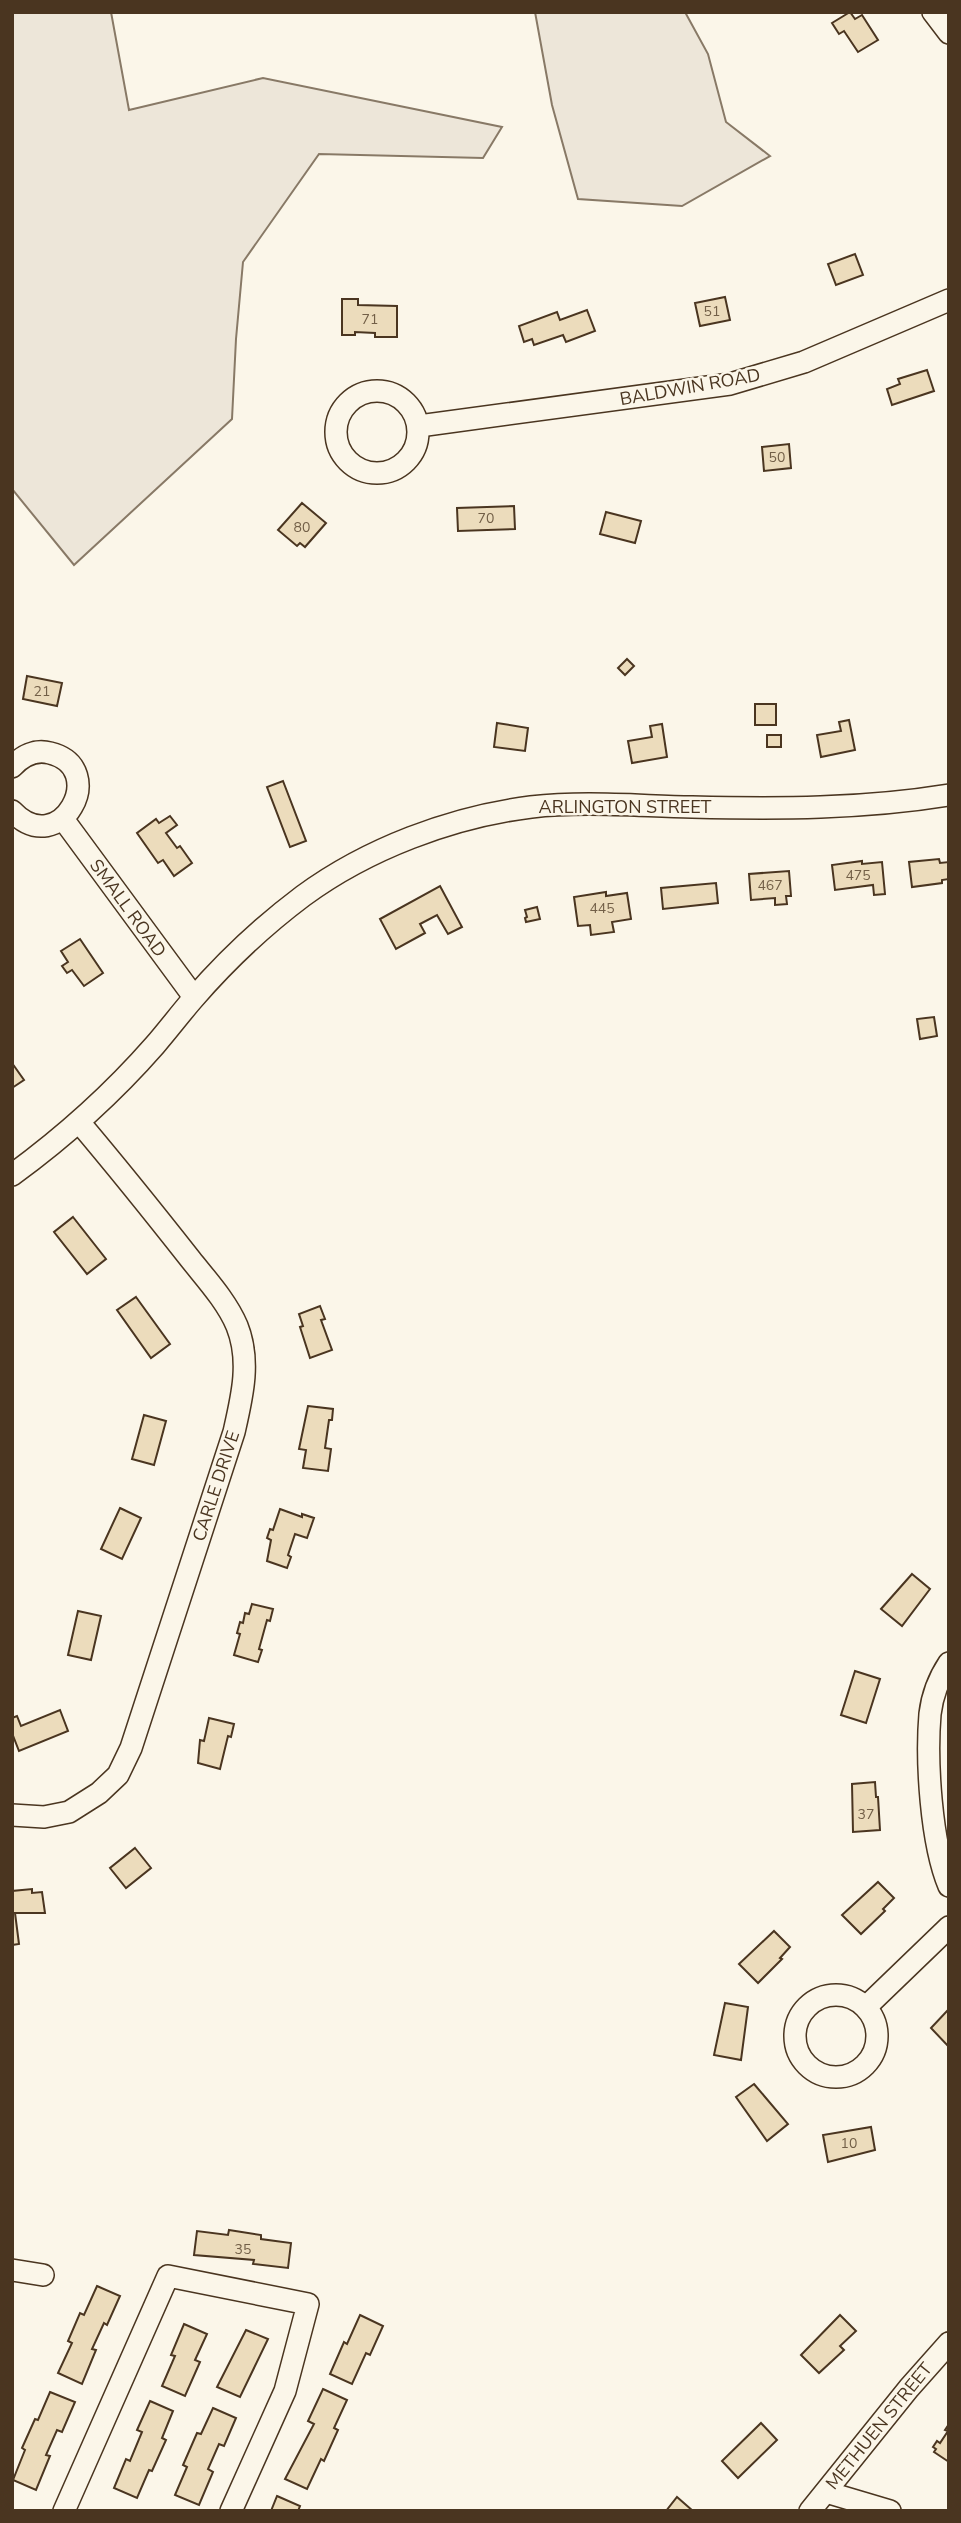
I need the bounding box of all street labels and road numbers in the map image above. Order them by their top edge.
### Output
street label: BALDWIN ROAD [618,363,762,411]
street label: ARLINGTON STREET [539,795,712,819]
street label: SMALL ROAD [84,854,172,962]
street label: CARLE DRIVE [187,1428,245,1544]
street label: METHUEN STREET [820,2357,938,2495]

